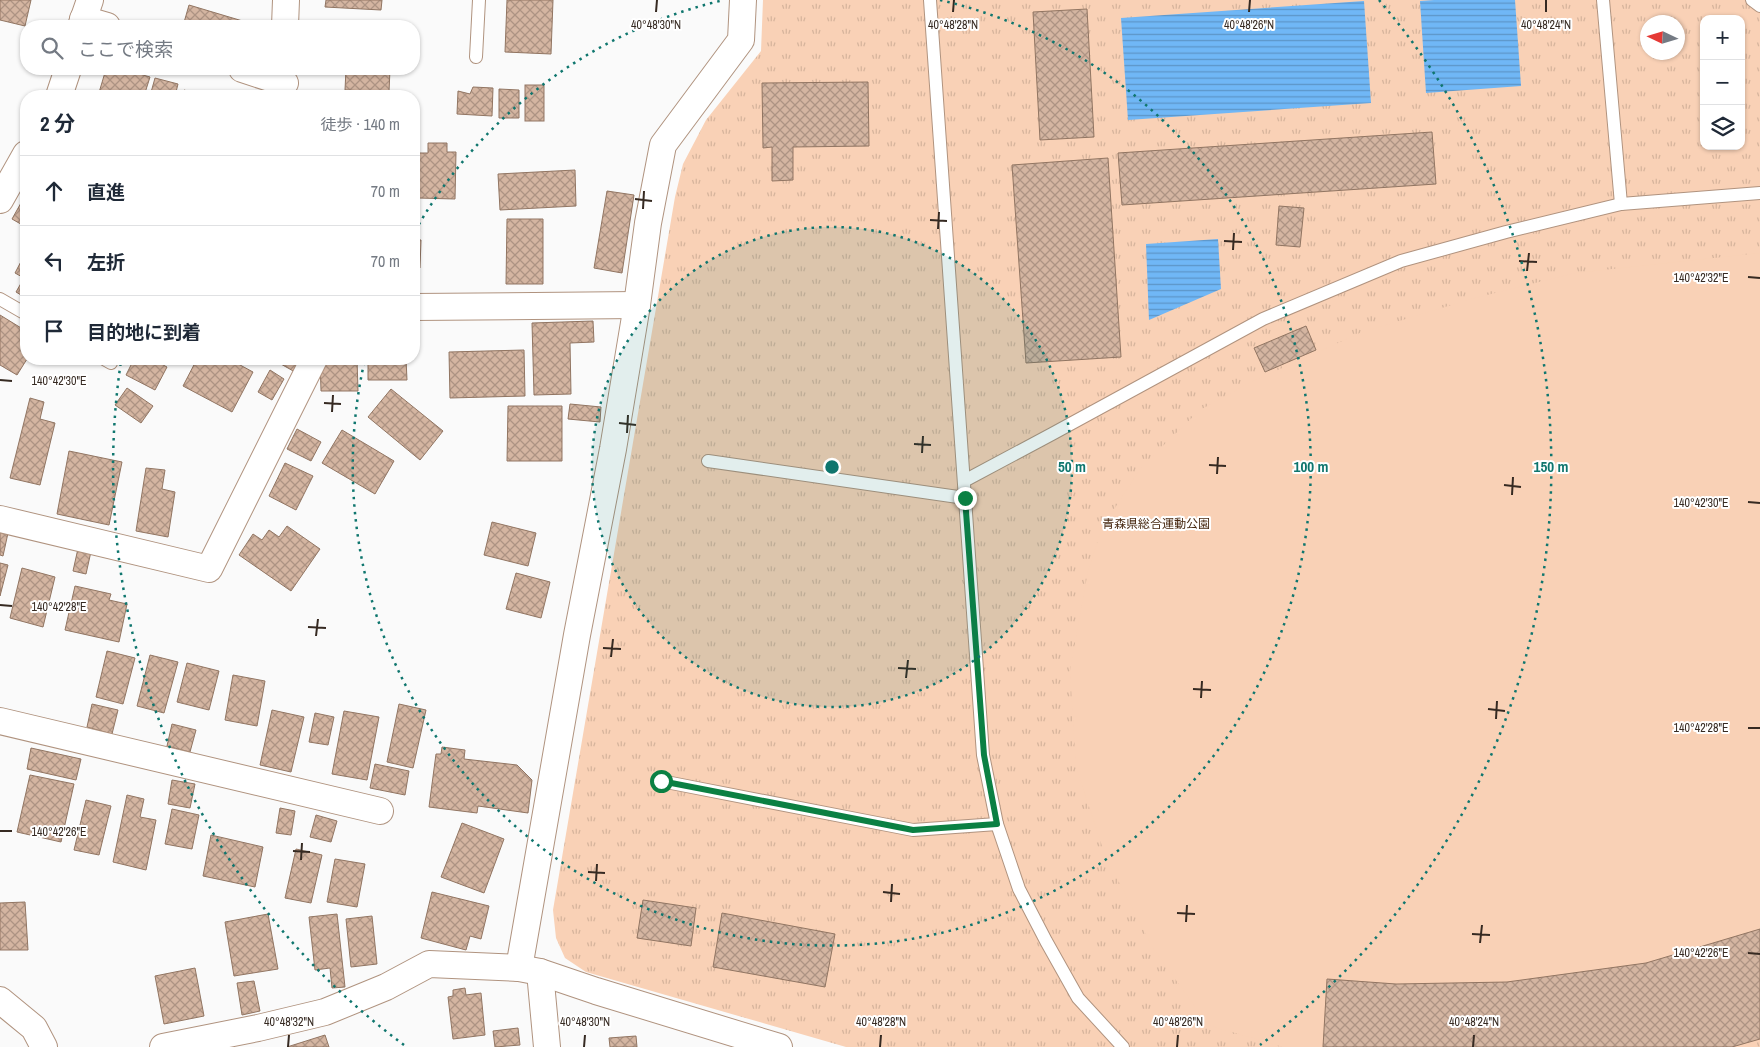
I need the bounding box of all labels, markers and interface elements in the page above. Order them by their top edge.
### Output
north arrow [1640,15,1685,60]
map controls [1700,15,1745,150]
button: + [1700,15,1745,60]
text: 40°48'30"N [631,17,681,33]
text: 40°48'28"N [928,17,978,33]
text: 40°48'26"N [1224,17,1274,33]
text: 40°48'24"N [1521,17,1571,33]
search box [20,20,420,75]
icon: search [38,34,66,62]
text: ここで検索 [78,36,173,62]
button: − [1700,60,1745,105]
button: layers [1700,105,1745,150]
text: 2 分 [40,109,75,138]
text: 徒歩 · 140 m [321,113,400,135]
icon: ahead [40,177,68,205]
text: 直進 [87,179,125,205]
text: 70 m [371,180,400,202]
icon: left [40,247,68,275]
text: 左折 [87,249,125,275]
text: 70 m [371,250,400,272]
text: 140°42'32"E [1673,270,1729,286]
icon: arrive [40,317,68,345]
text: 目的地に到着 [87,319,201,345]
text: 140°42'30"E [31,373,87,389]
text: 50 m [1058,456,1086,477]
text: 100 m [1294,456,1328,477]
text: 150 m [1534,456,1568,477]
centre of rings [823,458,841,476]
route end [954,487,977,510]
text: 140°42'30"E [1673,495,1729,511]
park label: 青森県総合運動公園 [1102,516,1210,532]
text: 140°42'28"E [31,599,87,615]
text: 140°42'28"E [1673,720,1729,736]
route start [650,770,673,793]
text: 140°42'26"E [31,824,87,840]
text: 140°42'26"E [1673,945,1729,961]
text: 40°48'32"N [264,1014,314,1030]
text: 40°48'30"N [560,1014,610,1030]
text: 40°48'28"N [856,1014,906,1030]
text: 40°48'26"N [1153,1014,1203,1030]
text: 40°48'24"N [1449,1014,1499,1030]

